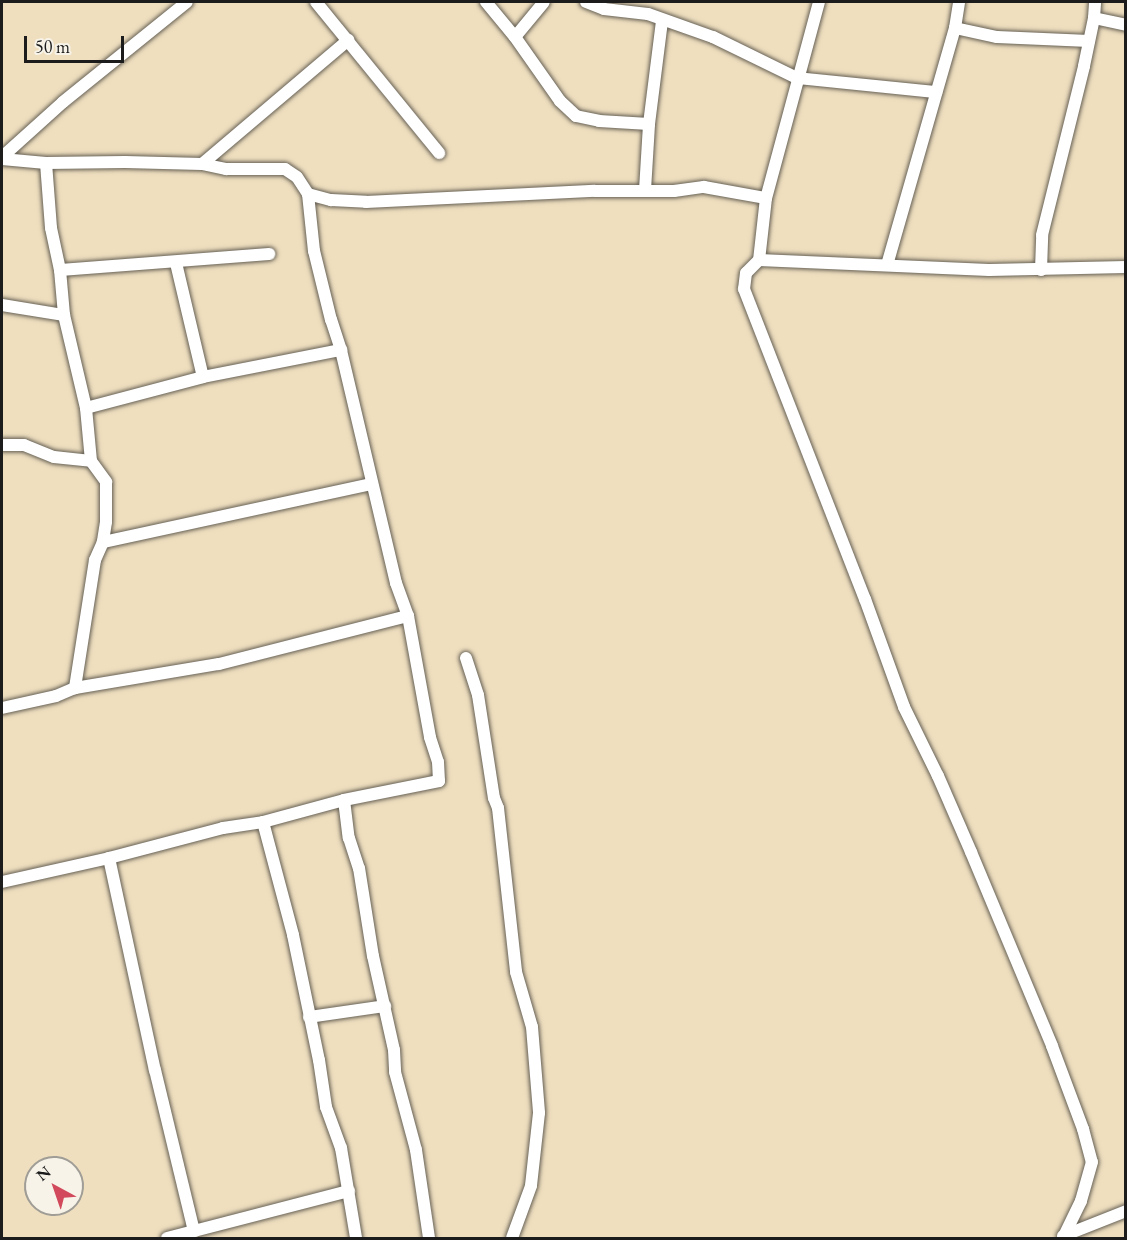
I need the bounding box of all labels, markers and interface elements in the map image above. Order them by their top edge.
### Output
scale bar [27,24,128,62]
text: 50 m [35,35,70,58]
north arrow [24,1156,84,1216]
text: N [32,1161,55,1186]

